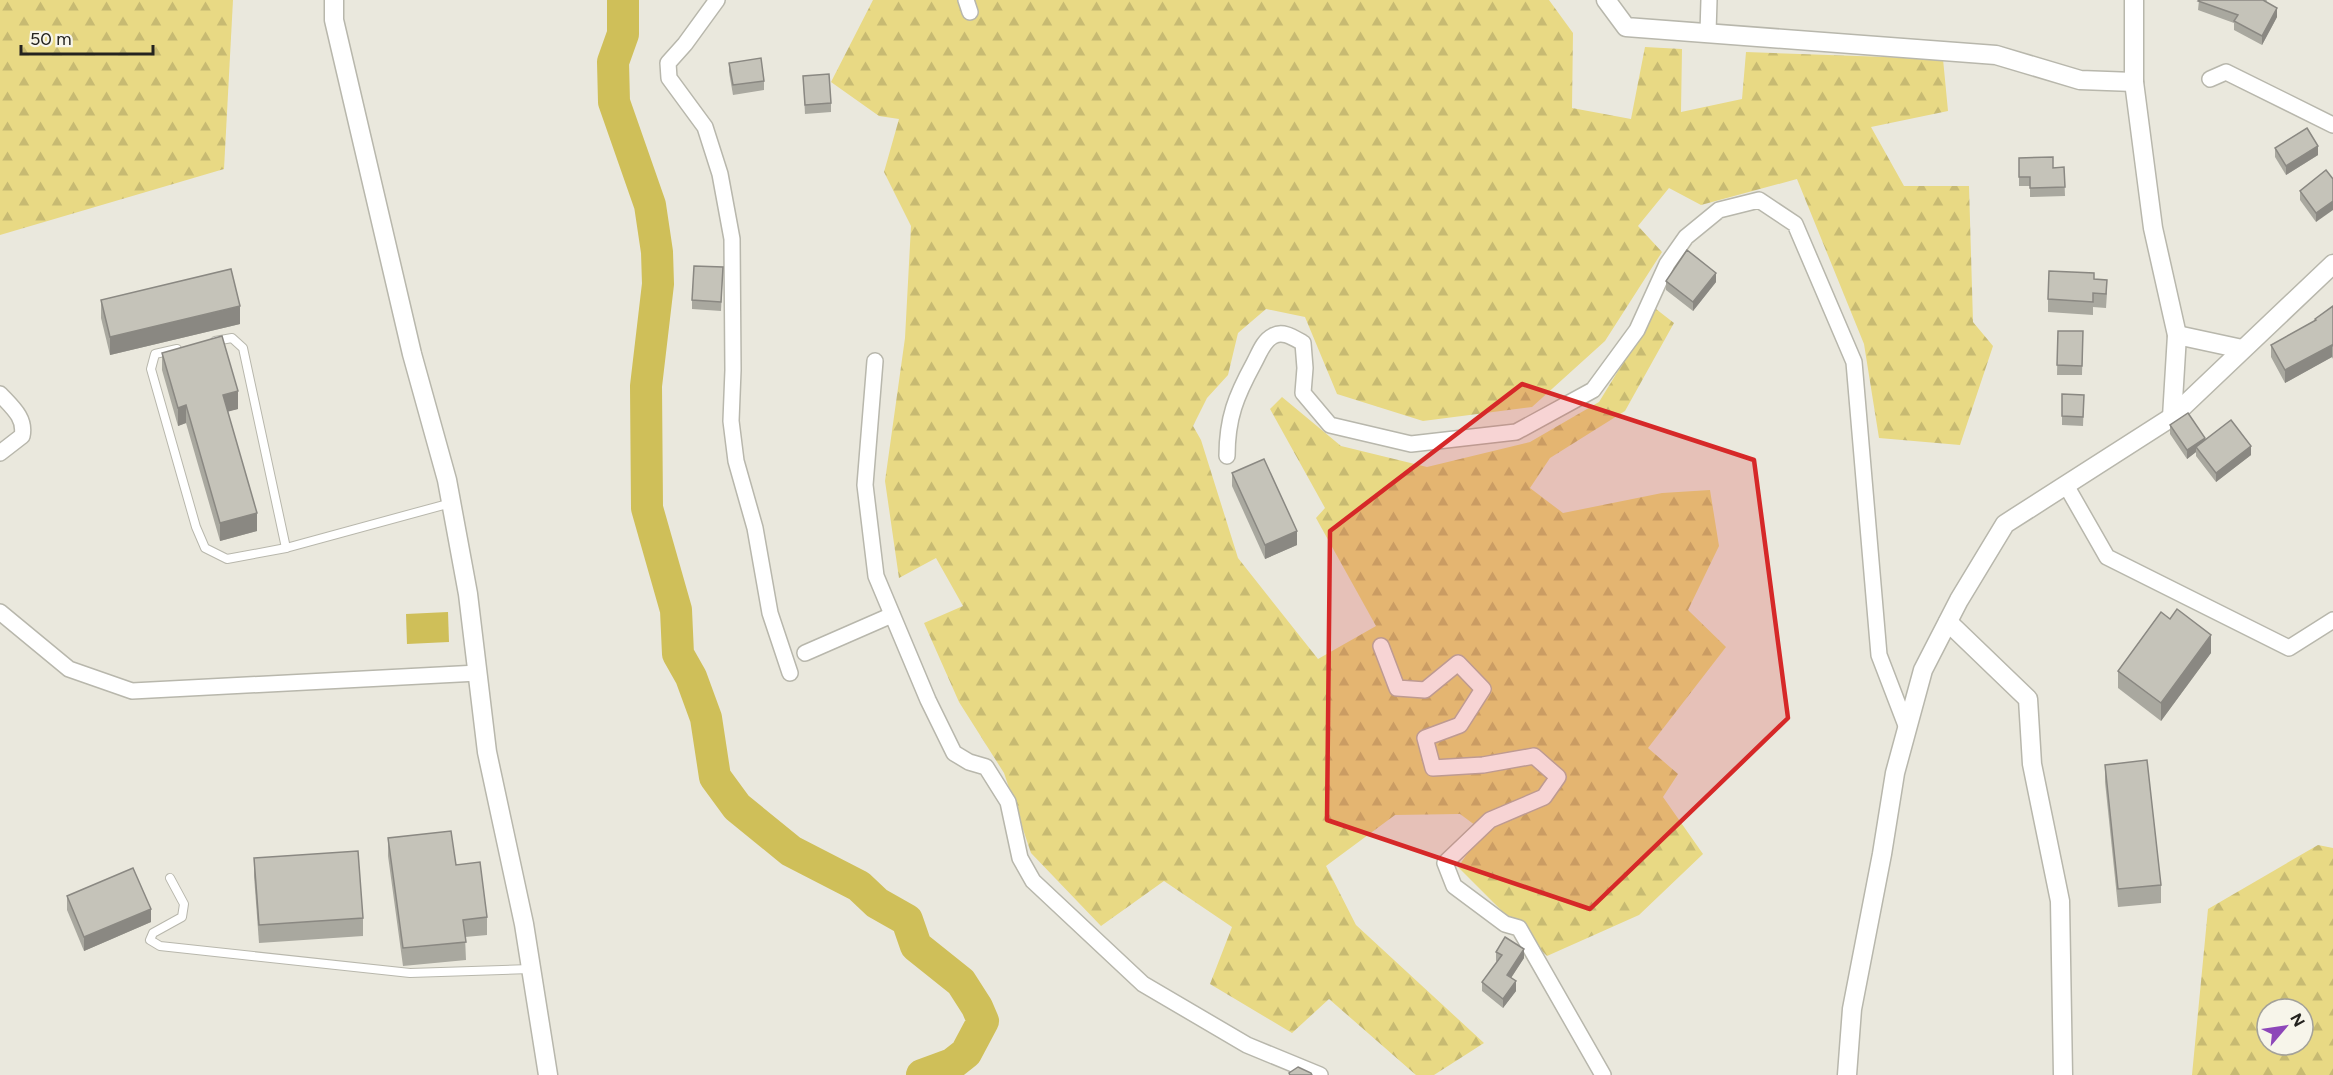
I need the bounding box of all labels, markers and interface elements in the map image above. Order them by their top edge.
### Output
scale bar [21,18,153,56]
text: 50 m [30,28,72,50]
north arrow [2255,997,2315,1057]
text: N [2286,1010,2309,1030]

